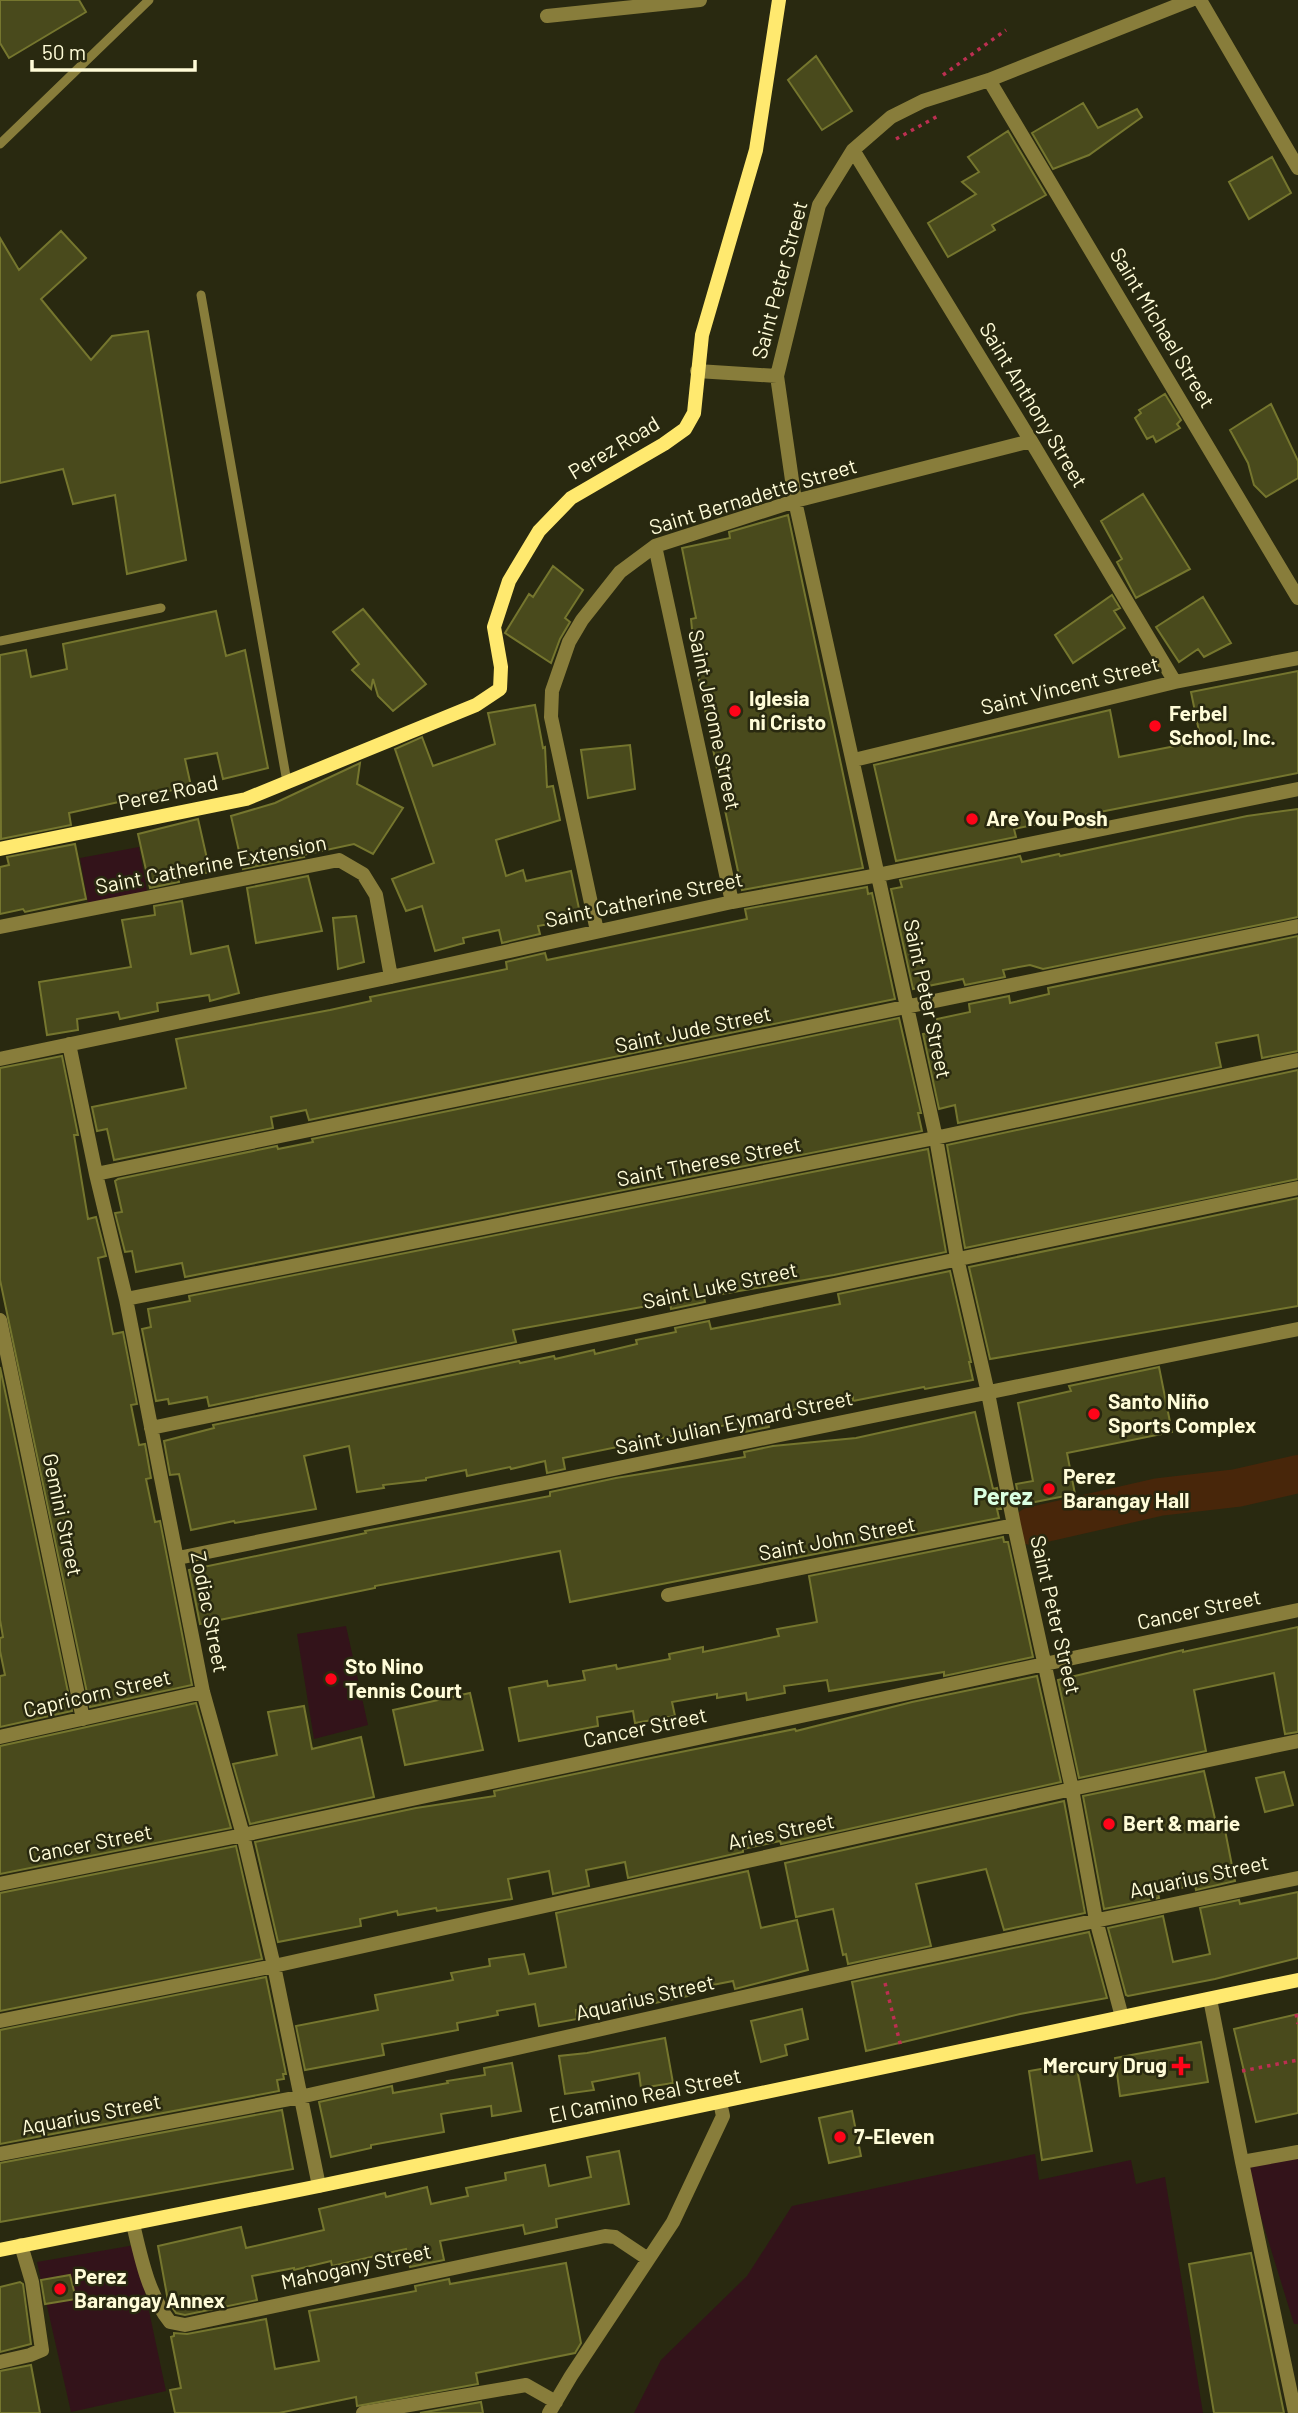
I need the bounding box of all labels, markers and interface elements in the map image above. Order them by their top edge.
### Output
scale bar [32,28,194,72]
text: 50 m [42,39,86,64]
street label: Saint Peter Street [745,198,812,361]
street label: Saint Michael Street [1106,243,1221,412]
street label: Saint Anthony Street [975,317,1093,491]
street label: Perez Road [563,410,663,484]
street label: Saint Bernadette Street [646,452,859,539]
street label: Saint Jerome Street [684,627,747,812]
street label: Saint Vincent Street [978,650,1161,719]
place label: Iglesia ni Cristo [749,685,826,734]
place label: Ferbel School, Inc. [1169,700,1276,749]
marker: Iglesia ni Cristo [727,703,743,719]
marker: Ferbel School, Inc. [1147,718,1163,734]
street label: Perez Road [115,769,220,814]
place label: Are You Posh [986,805,1108,830]
marker: Are You Posh [964,811,980,827]
street label: Saint Catherine Extension [93,829,328,898]
street label: Saint Catherine Street [542,865,745,932]
street label: Saint Peter Street [899,917,958,1081]
street label: Saint Jude Street [612,1000,773,1057]
street label: Saint Therese Street [614,1130,803,1191]
street label: Saint Luke Street [640,1256,799,1313]
street label: Saint Julian Eymard Street [613,1384,855,1459]
place label: Santo Niño Sports Complex [1108,1388,1256,1437]
marker: Santo Niño Sports Complex [1086,1406,1102,1422]
street label: Gemini Street [38,1451,89,1578]
place label: Perez Barangay Hall [1063,1463,1189,1512]
district label: Perez [973,1481,1033,1510]
marker: Perez Barangay Hall [1041,1481,1057,1497]
street label: Saint John Street [756,1510,917,1565]
street label: Saint Peter Street [1026,1533,1087,1697]
street label: Zodiac Street [186,1549,234,1674]
street label: Cancer Street [1135,1583,1263,1634]
place label: Sto Nino Tennis Court [345,1653,462,1702]
street label: Capricorn Street [20,1663,173,1722]
marker: Sto Nino Tennis Court [323,1671,339,1687]
street label: Cancer Street [581,1701,709,1752]
street label: Aries Street [725,1807,836,1854]
place label: Bert & marie [1123,1810,1240,1835]
marker: Bert & marie [1101,1816,1117,1832]
street label: Cancer Street [26,1818,154,1867]
street label: Aquarius Street [1127,1849,1271,1902]
street label: Aquarius Street [573,1968,717,2025]
place label: Mercury Drug [1043,2052,1167,2077]
marker: Mercury Drug [1173,2058,1189,2074]
street label: El Camino Real Street [546,2062,743,2127]
street label: Aquarius Street [19,2088,163,2139]
place label: 7-Eleven [854,2123,934,2148]
marker: 7-Eleven [832,2129,848,2145]
street label: Mahogany Street [278,2237,433,2294]
place label: Perez Barangay Annex [74,2263,225,2312]
marker: Perez Barangay Annex [52,2281,68,2297]

